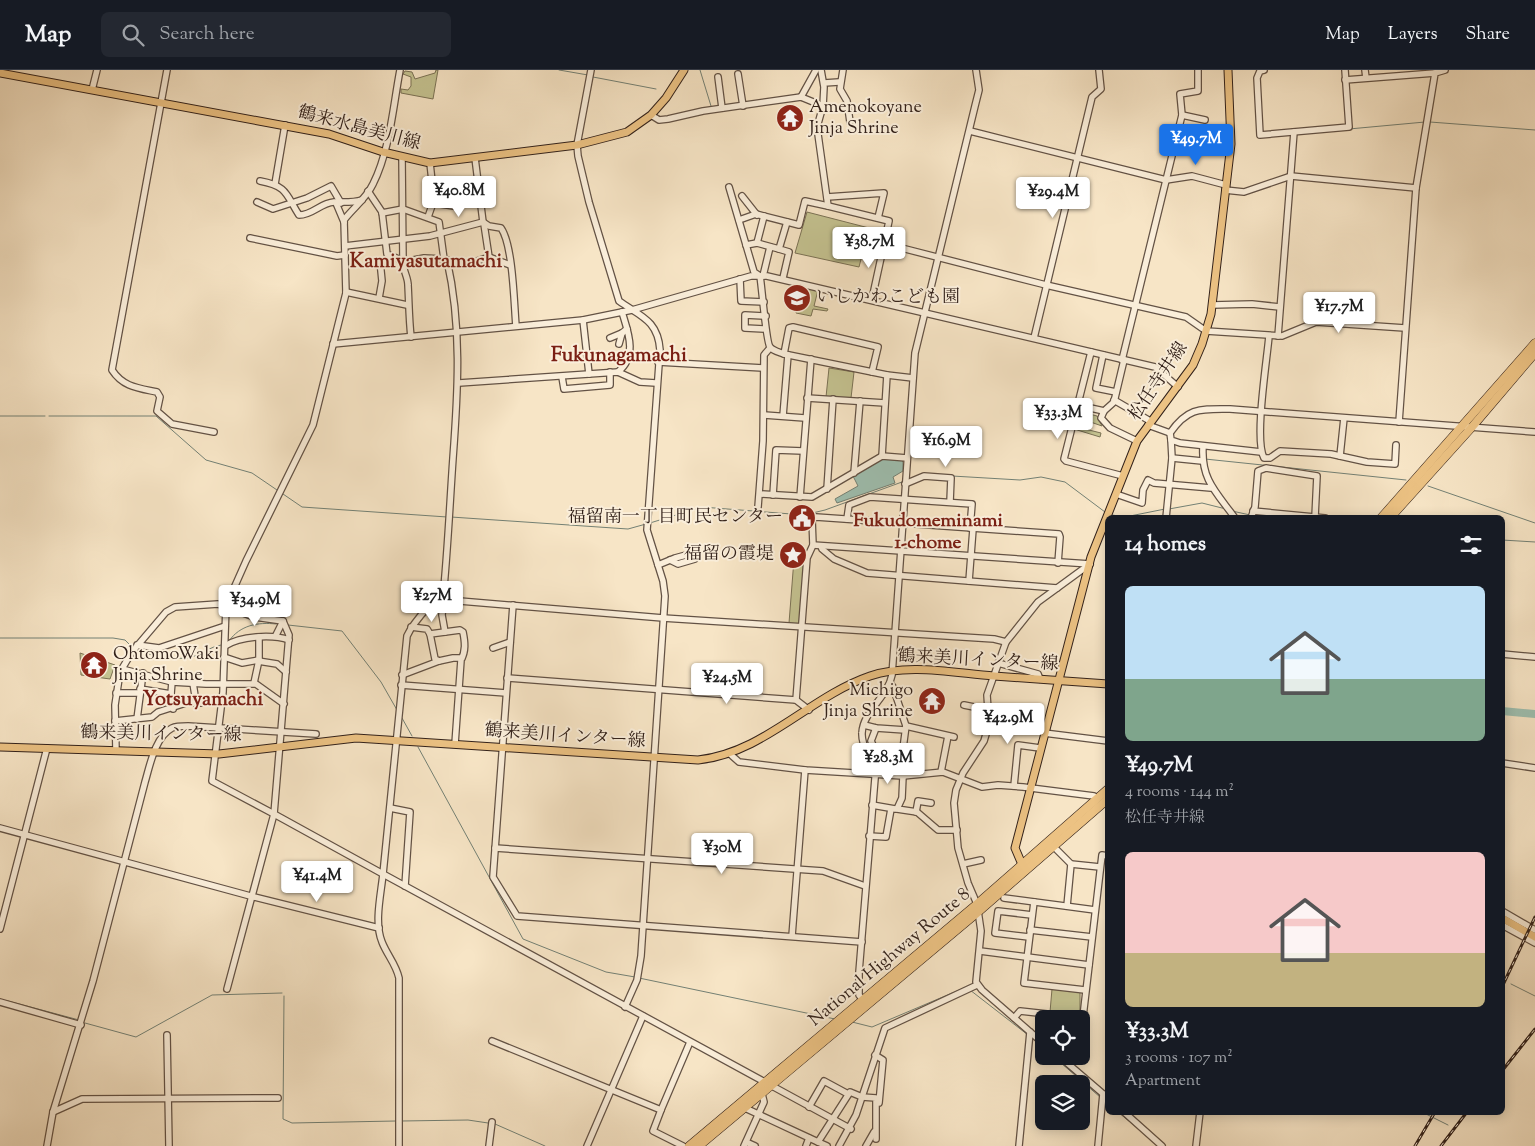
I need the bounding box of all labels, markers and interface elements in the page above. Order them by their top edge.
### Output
search box [101,12,451,57]
text: Map [25,18,71,52]
icon: search [119,21,147,49]
text: Search here [159,21,255,48]
text: Map [1325,22,1360,48]
text: Layers [1388,22,1438,48]
text: Share [1466,22,1510,48]
place label: Amenokoyane Jinja Shrine [808,95,922,142]
street label: 鶴来水島美川線 [295,100,423,158]
temple icon: Amenokoyane Jinja Shrine [775,103,805,133]
pin: ¥49.7M [1155,124,1237,166]
text: ¥49.7M [1170,128,1222,151]
pin: ¥40.8M [418,176,500,218]
pin: ¥29.4M [1012,176,1094,219]
text: ¥40.8M [433,180,485,203]
text: ¥29.4M [1027,181,1079,204]
pin: ¥38.7M [828,226,910,269]
text: ¥38.7M [843,231,895,254]
district label: Kamiyasutamachi [350,248,502,277]
school or university icon: いしかわこども園 [782,283,812,313]
place label: いしかわこども園 [816,285,960,311]
pin: ¥17.7M [1298,292,1380,334]
text: ¥17.7M [1314,296,1364,319]
street label: 松任寺井線 [1123,337,1195,427]
district label: Fukunagamachi [551,342,687,371]
pin: ¥33.3M [1017,398,1099,440]
text: ¥33.3M [1034,402,1082,425]
pin: ¥16.9M [905,426,987,468]
text: ¥16.9M [921,430,971,453]
public building icon: 福留南一丁目町民センター [787,503,817,533]
place label: 福留南一丁目町民センター [568,505,783,531]
district label: Fukudomeminami 1-chome [853,508,1003,557]
text: 14 homes [1125,530,1206,560]
icon: filters [1457,531,1485,559]
place icon: 福留の霞堤 [778,540,808,570]
place label: 福留の霞堤 [684,542,774,568]
pin: ¥27M [402,580,462,623]
pin: ¥34.9M [214,584,296,627]
text: ¥27M [412,585,452,608]
text: ¥34.9M [229,589,281,612]
icon: home [1260,618,1350,708]
place label: OhtomoWaki Jinja Shrine [112,642,219,689]
street label: 鶴来美川インター線 [897,644,1059,678]
temple icon: OhtomoWaki Jinja Shrine [79,650,109,680]
pin: ¥24.5M [686,662,768,705]
text: ¥24.5M [702,667,752,690]
place label: Michigo Jinja Shrine [822,678,913,725]
district label: Yotsuyamachi [143,686,263,715]
temple icon: Michigo Jinja Shrine [917,686,947,716]
pin: ¥42.9M [967,702,1049,745]
text: ¥42.9M [982,707,1034,730]
street label: 鶴来美川インター線 [484,718,646,756]
street label: 鶴来美川インター線 [80,721,242,749]
pin: ¥28.3M [847,742,929,785]
text: ¥28.3M [863,747,913,770]
text: ¥49.7M [1125,751,1193,781]
text: 4 rooms · 144 m² [1125,781,1234,804]
text: 松任寺井線 [1125,807,1205,830]
pin: ¥30M [692,832,752,875]
text: ¥30M [702,837,742,860]
pin: ¥41.4M [276,860,358,903]
text: ¥41.4M [292,865,342,888]
street label: National Highway Route 8 [804,882,976,1034]
icon: home [1260,885,1350,975]
map controls [1035,1010,1090,1130]
button: locate [1035,1010,1090,1065]
text: ¥33.3M [1125,1017,1189,1047]
text: 3 rooms · 107 m² [1125,1047,1233,1070]
text: Apartment [1125,1070,1201,1093]
button: layers [1035,1075,1090,1130]

